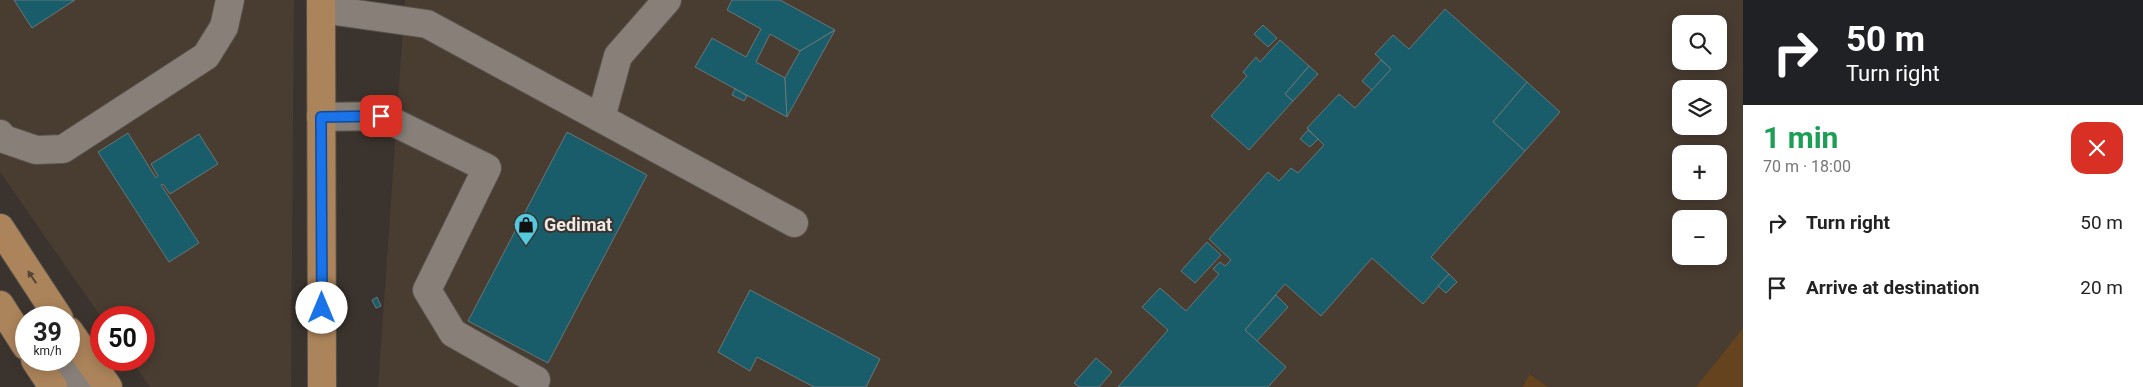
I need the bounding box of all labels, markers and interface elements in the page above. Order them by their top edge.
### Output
map controls [1672,15,1727,265]
button: search [1672,15,1727,70]
text: 50 m [1846,19,1925,60]
icon: right [1763,20,1828,85]
text: Turn right [1846,61,1940,86]
button: layers [1672,80,1727,135]
pin [360,95,402,137]
icon: arrive [367,102,395,130]
text: 1 min [1763,120,1838,155]
button: close [2071,122,2123,174]
button: + [1672,145,1727,200]
text: 70 m · 18:00 [1763,157,1851,176]
icon: right [1763,209,1791,237]
button: − [1672,210,1727,265]
text: Turn right [1806,211,1890,234]
text: 50 m [2080,211,2123,234]
shop icon: Gedimat [513,212,539,246]
place label: Gedimat [544,214,612,235]
one-way arrow [27,270,37,284]
icon: arrive [1763,274,1791,302]
text: Arrive at destination [1806,276,1979,299]
text: 20 m [2080,276,2123,299]
position arrow [295,281,347,333]
speed limit sign: 50 [90,306,155,371]
text: 39 [33,318,62,347]
text: km/h [33,344,62,358]

